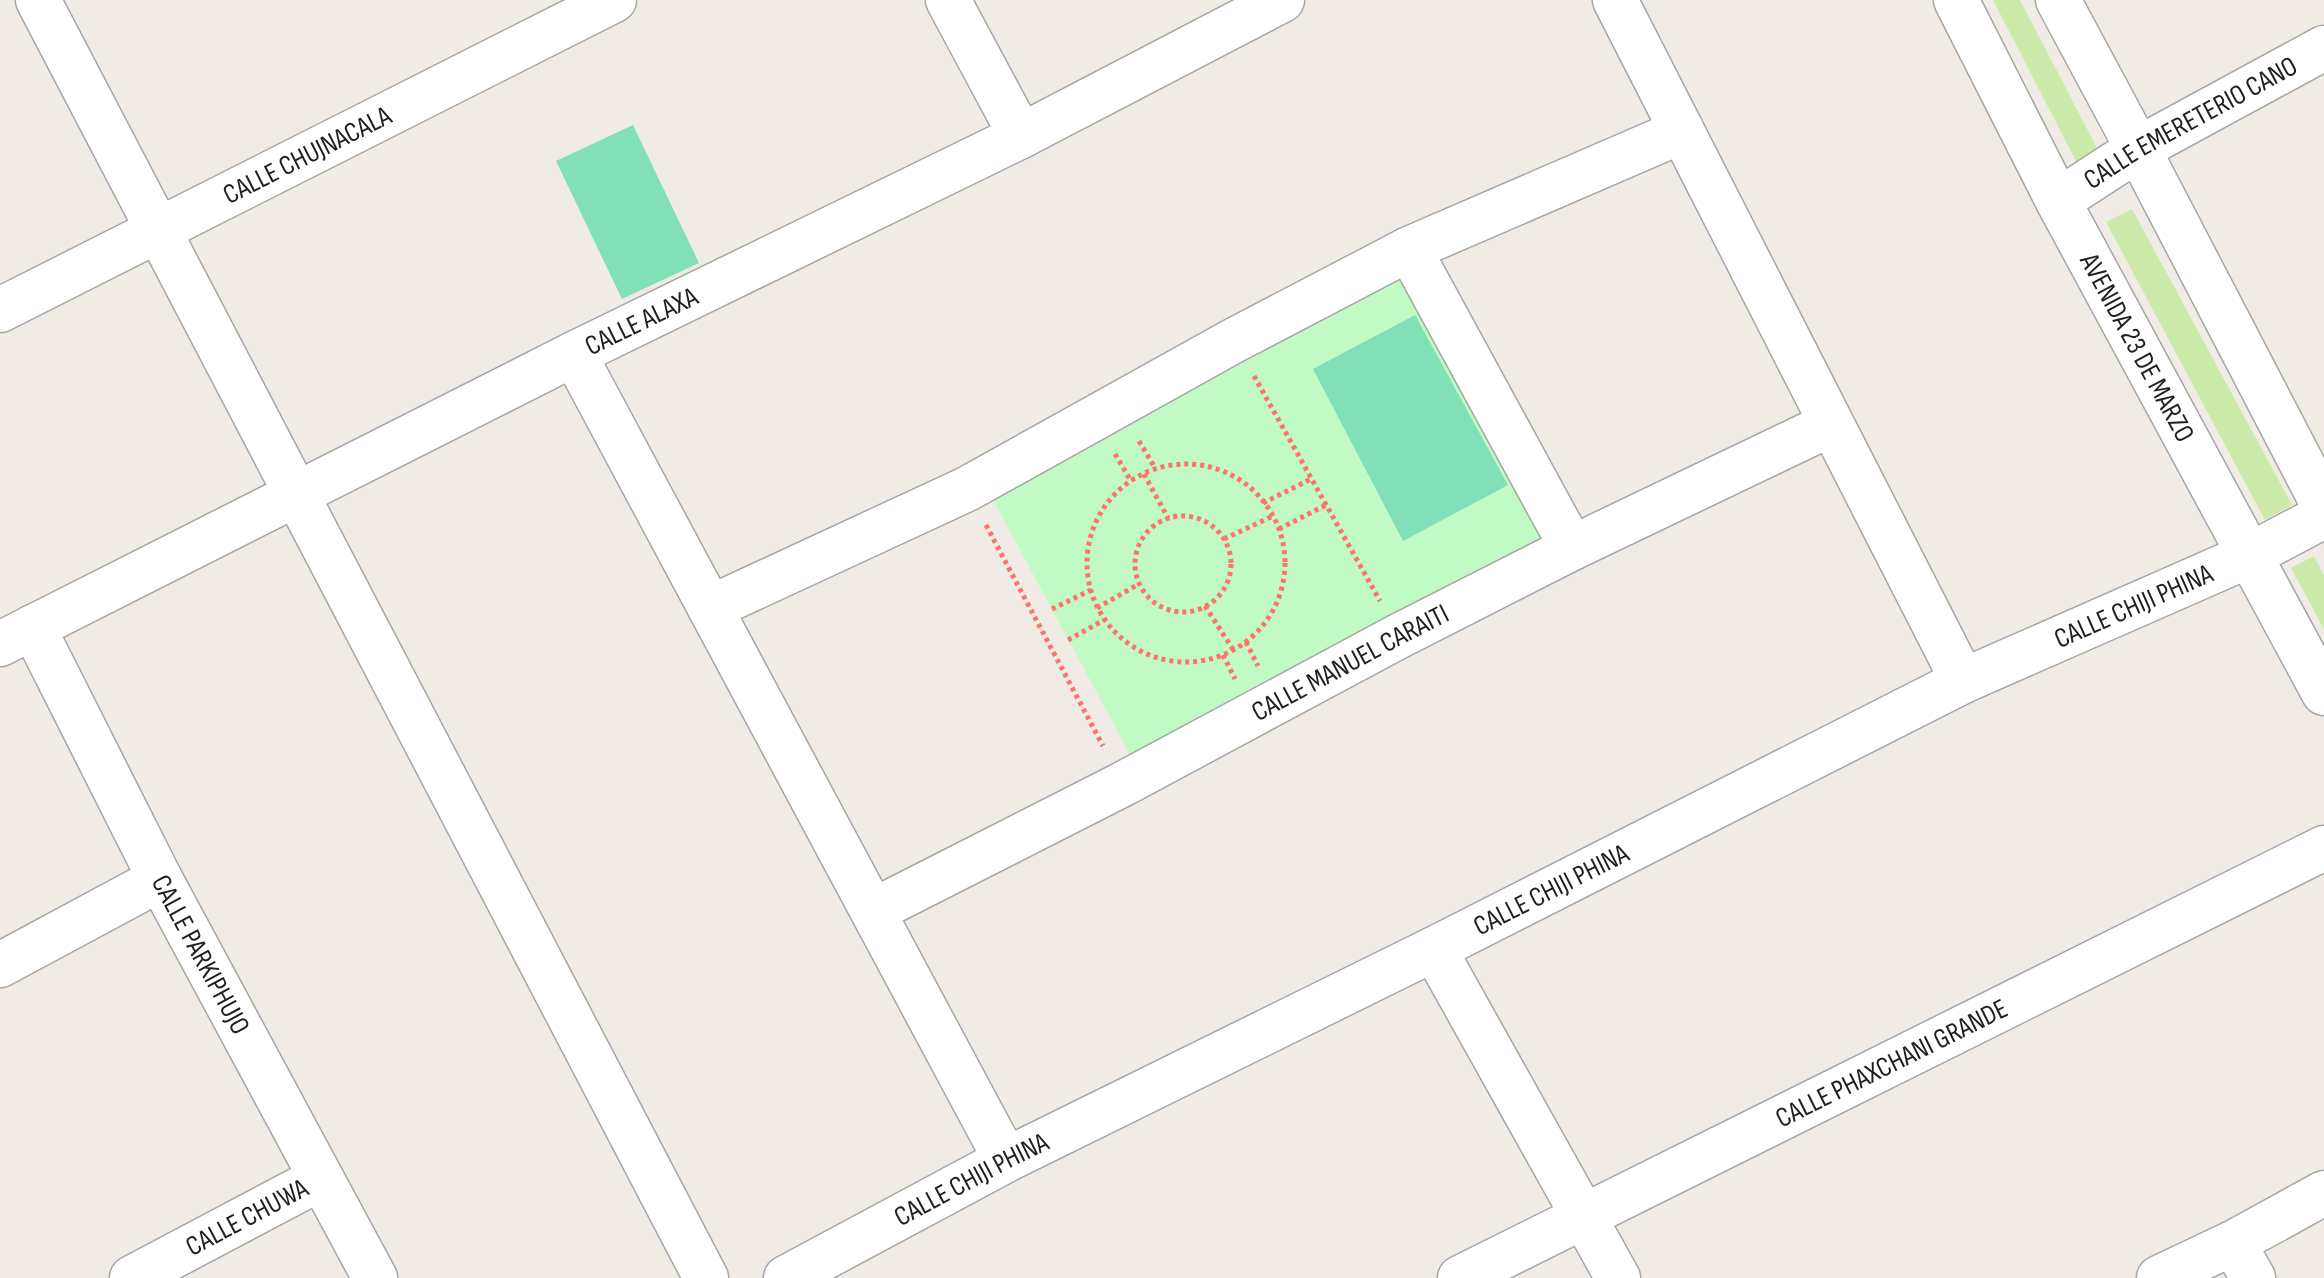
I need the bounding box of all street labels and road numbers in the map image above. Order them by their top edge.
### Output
street label: CALLE EMERETERIO CANO [2078,49,2303,196]
street label: CALLE CHUJNACALA [218,98,397,211]
street label: AVENIDA 23 DE MARZO [2072,247,2201,447]
street label: CALLE ALAXA [580,279,704,363]
street label: CALLE CHIJI PHINA [2049,557,2219,655]
street label: CALLE MANUEL CARAITI [1246,597,1454,728]
street label: CALLE CHIJI PHINA [1468,836,1635,943]
street label: CALLE PARKIPHUJO [144,869,257,1040]
street label: CALLE PHAXCHANI GRANDE [1770,992,2013,1135]
street label: CALLE CHIJI PHINA [889,1125,1055,1233]
street label: CALLE CHUWA [180,1171,315,1263]

